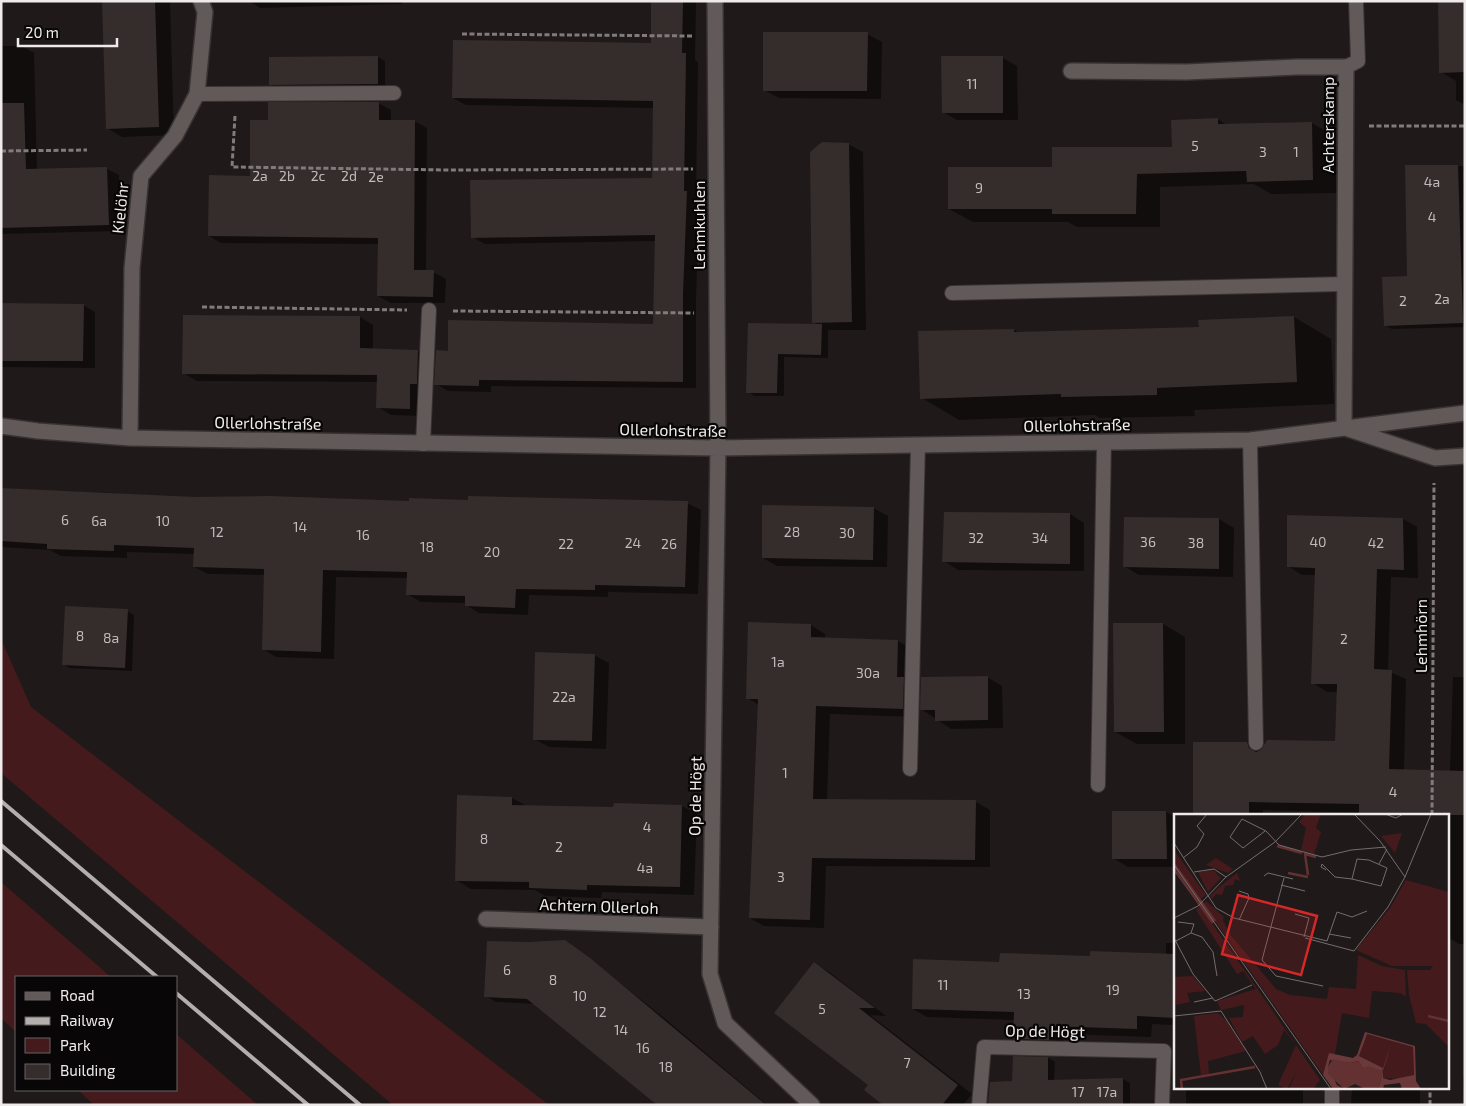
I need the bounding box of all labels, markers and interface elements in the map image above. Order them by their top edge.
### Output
scale bar [18,15,116,47]
text: 20 m [25,23,59,41]
house number: 11 [966,75,978,92]
street label: Achterskamp [1318,77,1337,173]
house number: 5 [1191,137,1199,154]
house number: 3 [1259,143,1267,160]
house number: 1 [1293,143,1299,160]
house number: 2a [252,167,268,184]
house number: 2b [279,167,295,184]
house number: 2c [311,167,326,184]
house number: 2d [341,167,357,184]
house number: 2e [368,168,384,185]
house number: 4a [1424,173,1440,190]
house number: 9 [975,179,983,196]
street label: Lehmkuhlen [689,180,708,270]
street label: Kielöhr [107,181,132,235]
house number: 4 [1428,208,1436,225]
house number: 2a [1434,290,1450,307]
house number: 2 [1399,292,1407,309]
street label: Ollerlohstraße [214,412,322,433]
street label: Ollerlohstraße [1023,414,1131,435]
street label: Ollerlohstraße [619,419,727,440]
house number: 6 [61,511,69,528]
house number: 6a [91,512,107,529]
house number: 10 [156,512,170,529]
house number: 14 [293,518,307,535]
house number: 12 [210,523,224,540]
house number: 28 [784,523,800,540]
house number: 30 [839,524,855,541]
house number: 16 [356,526,370,543]
house number: 32 [968,529,984,546]
house number: 34 [1032,529,1048,546]
house number: 36 [1140,533,1156,550]
house number: 40 [1309,533,1327,550]
house number: 24 [625,534,641,551]
house number: 38 [1188,534,1204,551]
house number: 42 [1368,534,1384,551]
house number: 22 [558,535,574,552]
house number: 26 [661,535,677,552]
house number: 18 [420,538,434,555]
house number: 20 [484,543,500,560]
street label: Lehmhörn [1411,599,1430,673]
house number: 8 [76,627,84,644]
house number: 8a [103,629,119,646]
house number: 2 [1340,630,1348,647]
house number: 1a [771,653,785,670]
house number: 30a [856,664,880,681]
house number: 22a [552,688,576,705]
street label: Op de Högt [684,756,705,836]
house number: 1 [782,764,788,781]
house number: 4 [1389,783,1397,800]
inset map [1174,814,1448,1088]
house number: 4 [643,818,651,835]
house number: 8 [480,830,488,847]
house number: 2 [555,838,563,855]
house number: 4a [637,859,653,876]
house number: 3 [777,868,785,885]
street label: Achtern Ollerloh [539,894,659,917]
house number: 6 [503,961,511,978]
house number: 8 [549,971,557,988]
legend [15,976,178,1091]
house number: 11 [937,976,949,993]
house number: 19 [1106,981,1120,998]
house number: 13 [1017,985,1031,1002]
text: Road [60,986,95,1004]
house number: 10 [573,987,587,1004]
house number: 5 [818,1000,826,1017]
house number: 12 [593,1003,607,1020]
text: Railway [60,1011,114,1029]
street label: Op de Högt [1005,1020,1085,1041]
house number: 14 [614,1021,628,1038]
text: Park [60,1036,91,1054]
house number: 16 [636,1039,650,1056]
house number: 7 [903,1054,911,1071]
house number: 18 [659,1058,673,1075]
text: Building [60,1061,116,1079]
house number: 17 [1072,1083,1084,1100]
house number: 17a [1097,1083,1117,1100]

